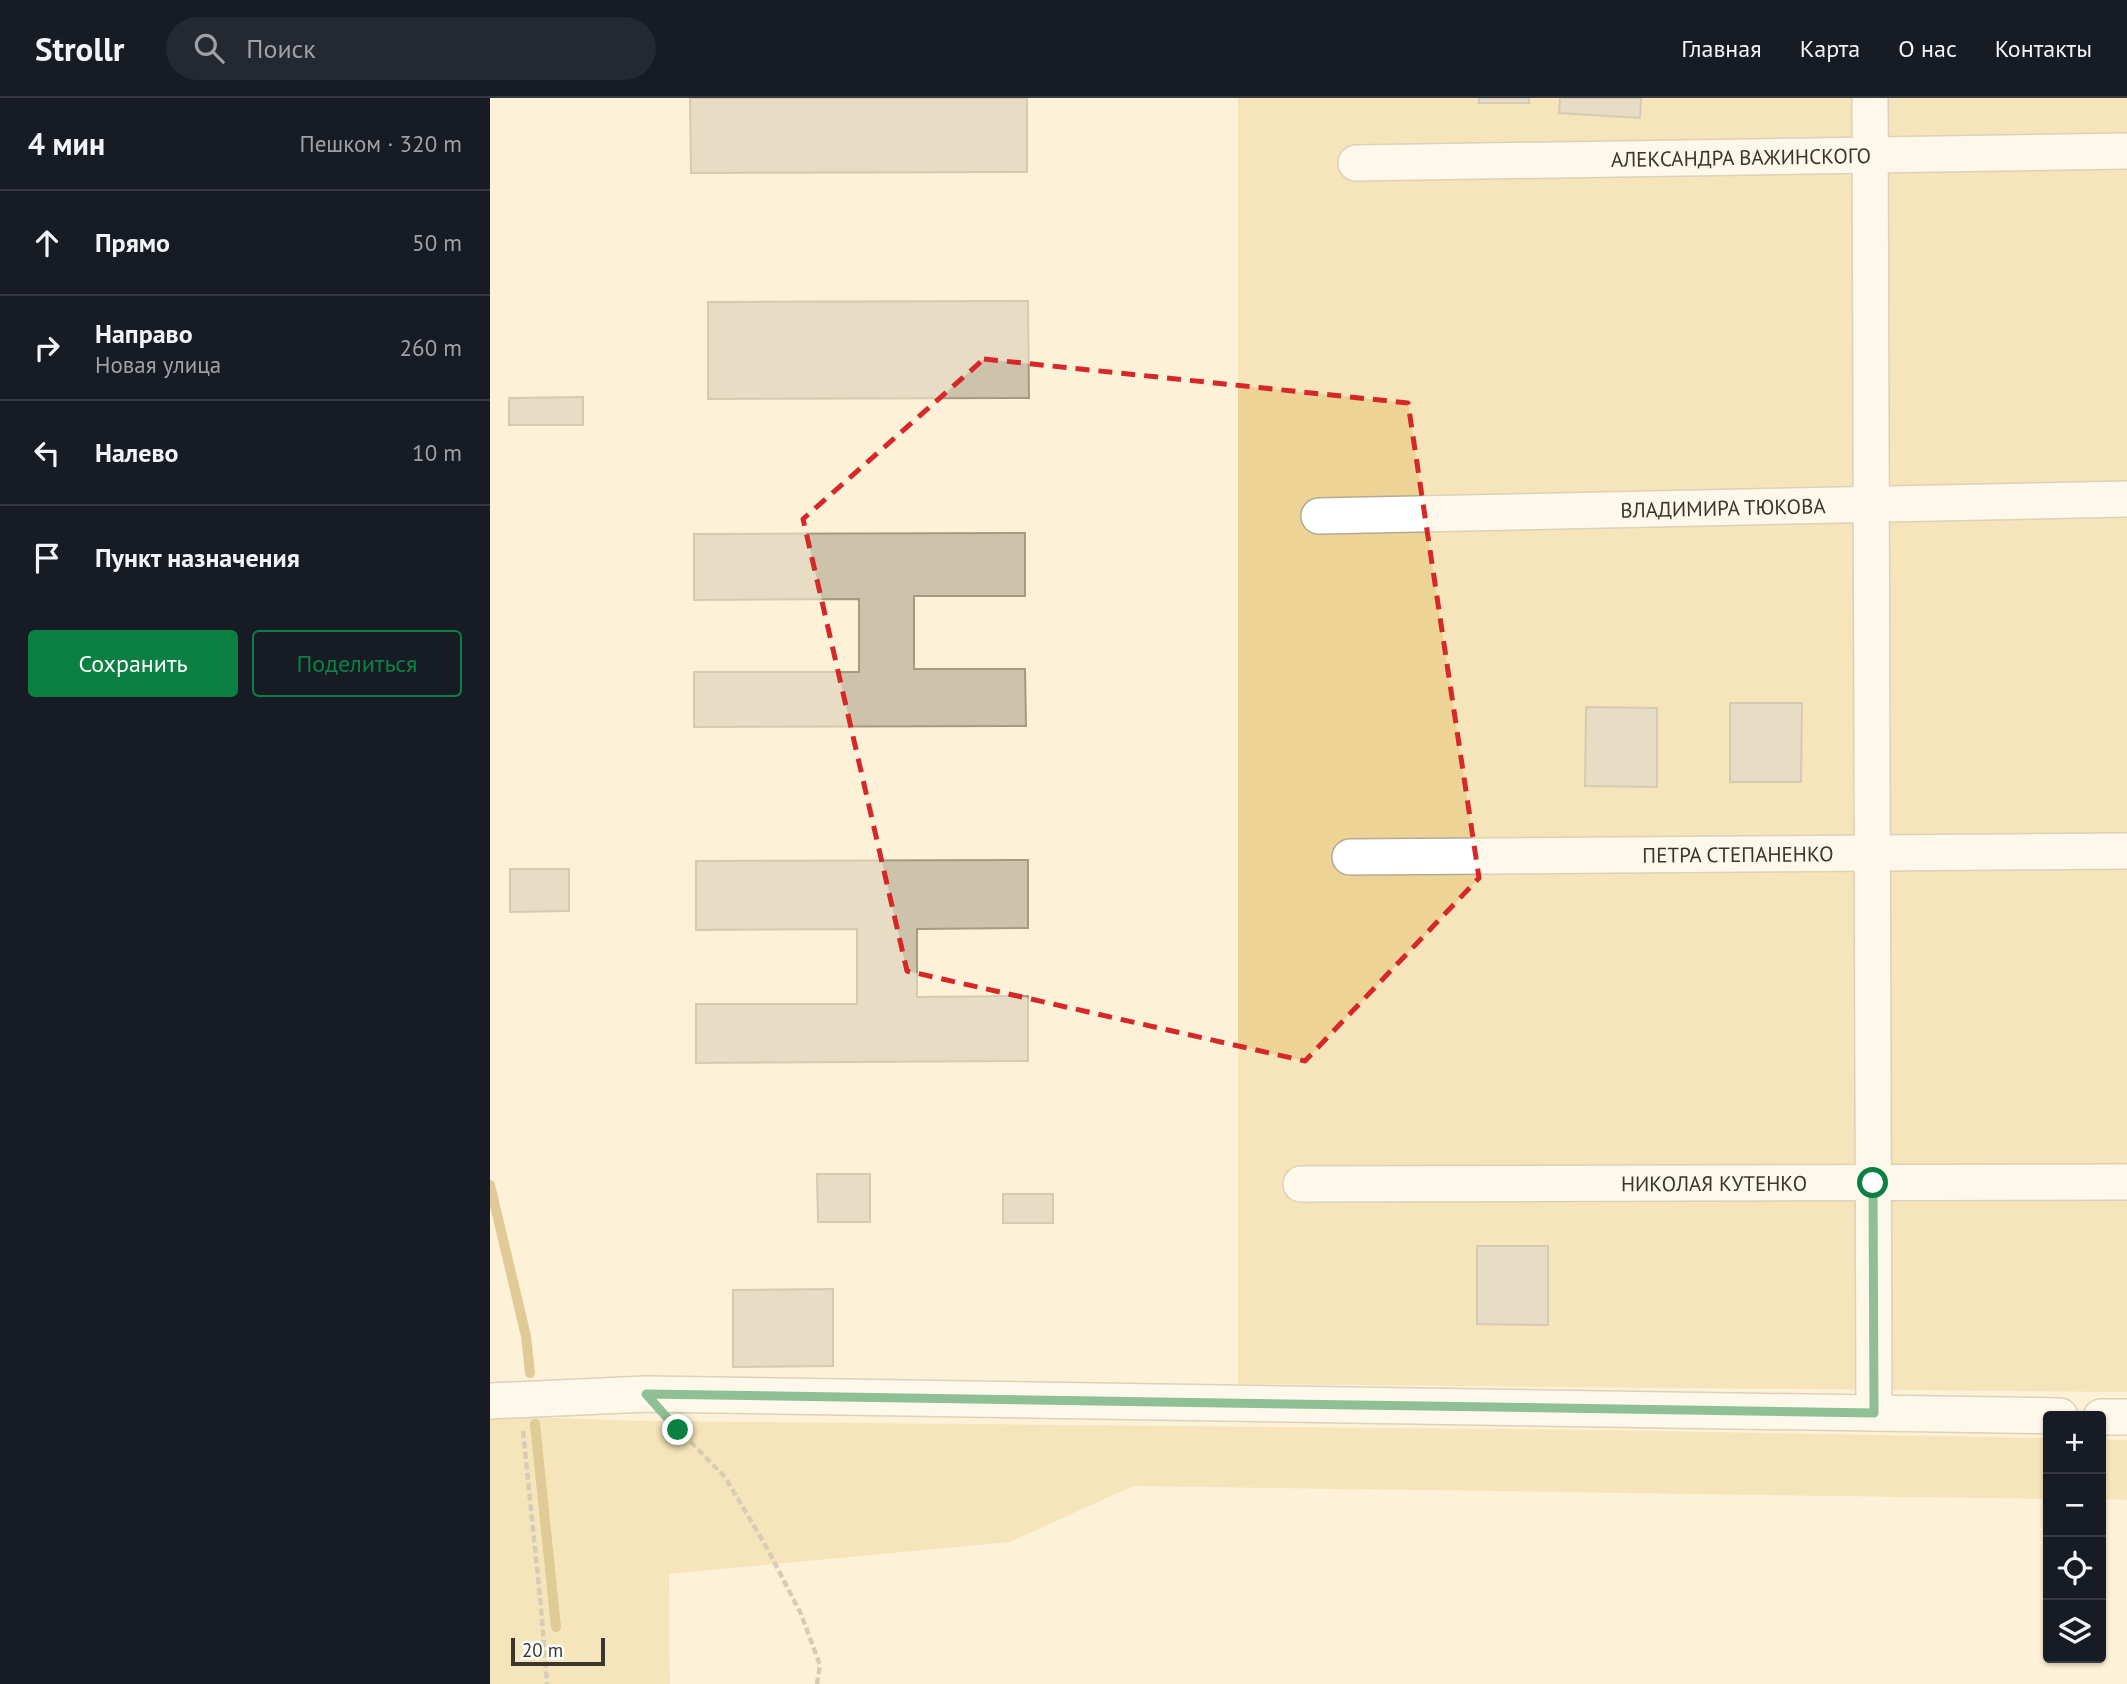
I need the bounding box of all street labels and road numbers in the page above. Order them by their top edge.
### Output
street label: АЛЕКСАНДРА ВАЖИНСКОГО [1611,141,1871,173]
street label: ВЛАДИМИРА ТЮКОВА [1620,492,1827,523]
street label: ПЕТРА СТЕПАНЕНКО [1642,840,1834,868]
street label: НИКОЛАЯ КУТЕНКО [1621,1169,1807,1197]

